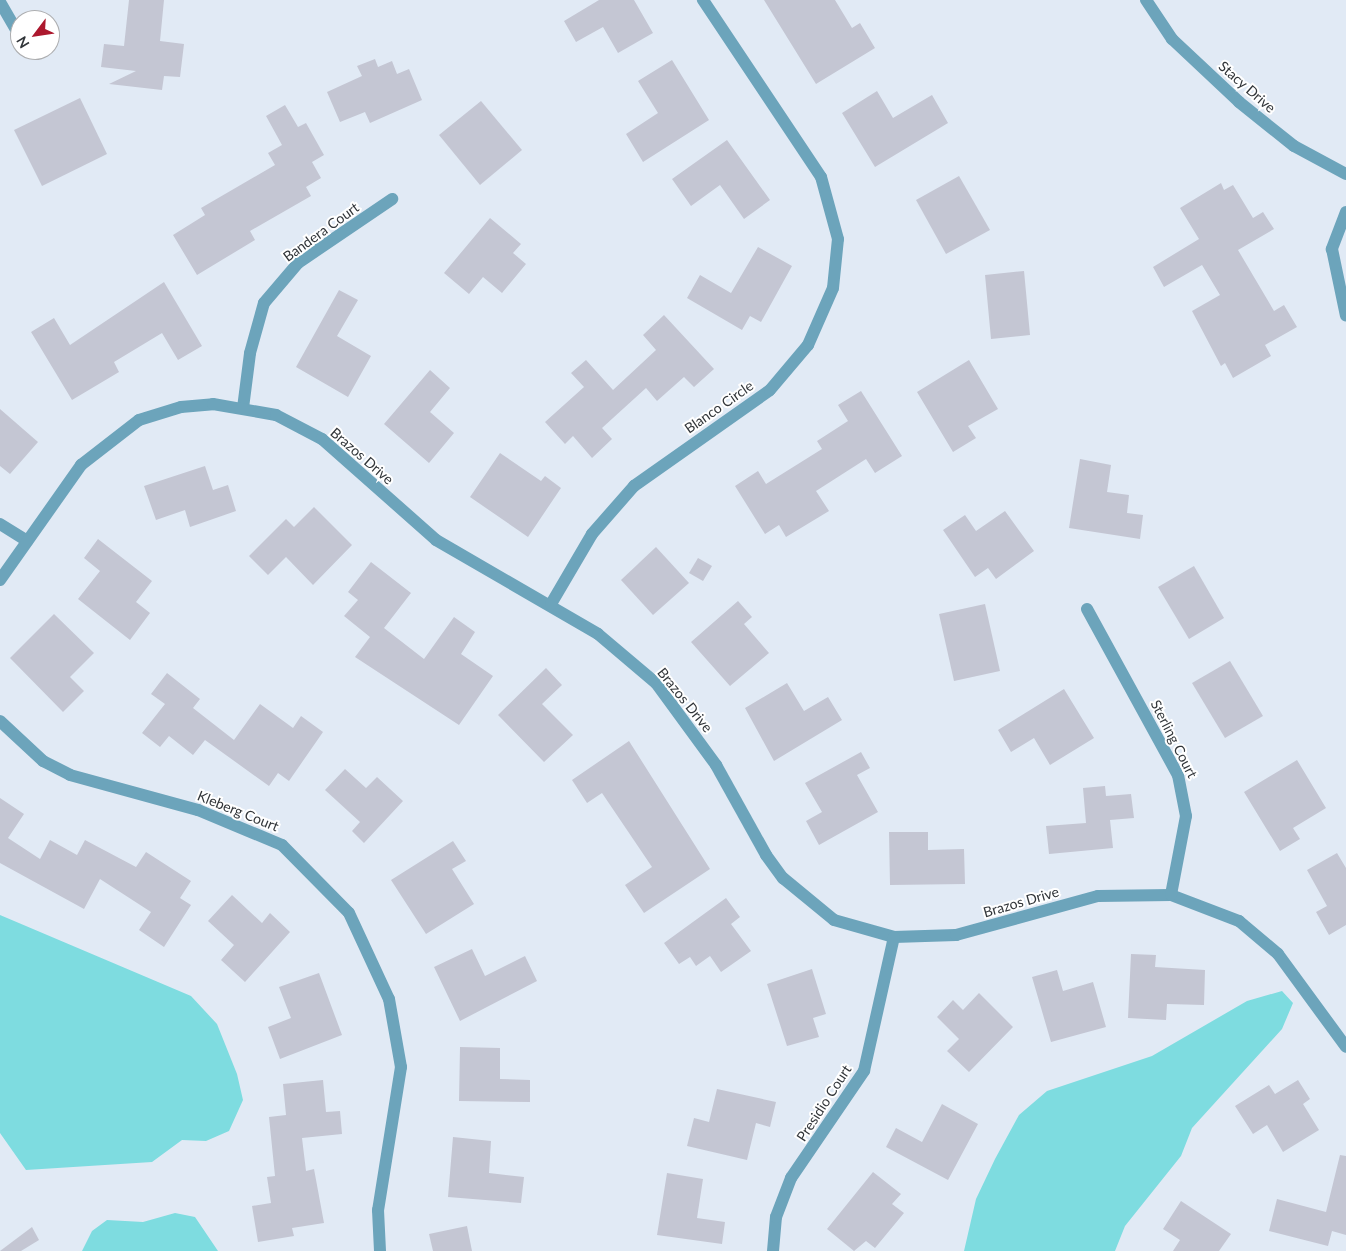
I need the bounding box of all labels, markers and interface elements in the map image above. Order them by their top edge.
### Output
north arrow [10,10,60,60]
text: N [13,33,33,51]
street label: Stacy Drive [1215,58,1279,116]
street label: Bandera Court [280,199,362,265]
street label: Blanco Circle [681,377,757,437]
street label: Brazos Drive [327,424,397,488]
street label: Brazos Drive [654,664,716,736]
street label: Sterling Court [1147,697,1201,781]
street label: Kleberg Court [195,787,281,835]
street label: Brazos Drive [981,883,1061,921]
street label: Presidio Court [793,1062,855,1144]

